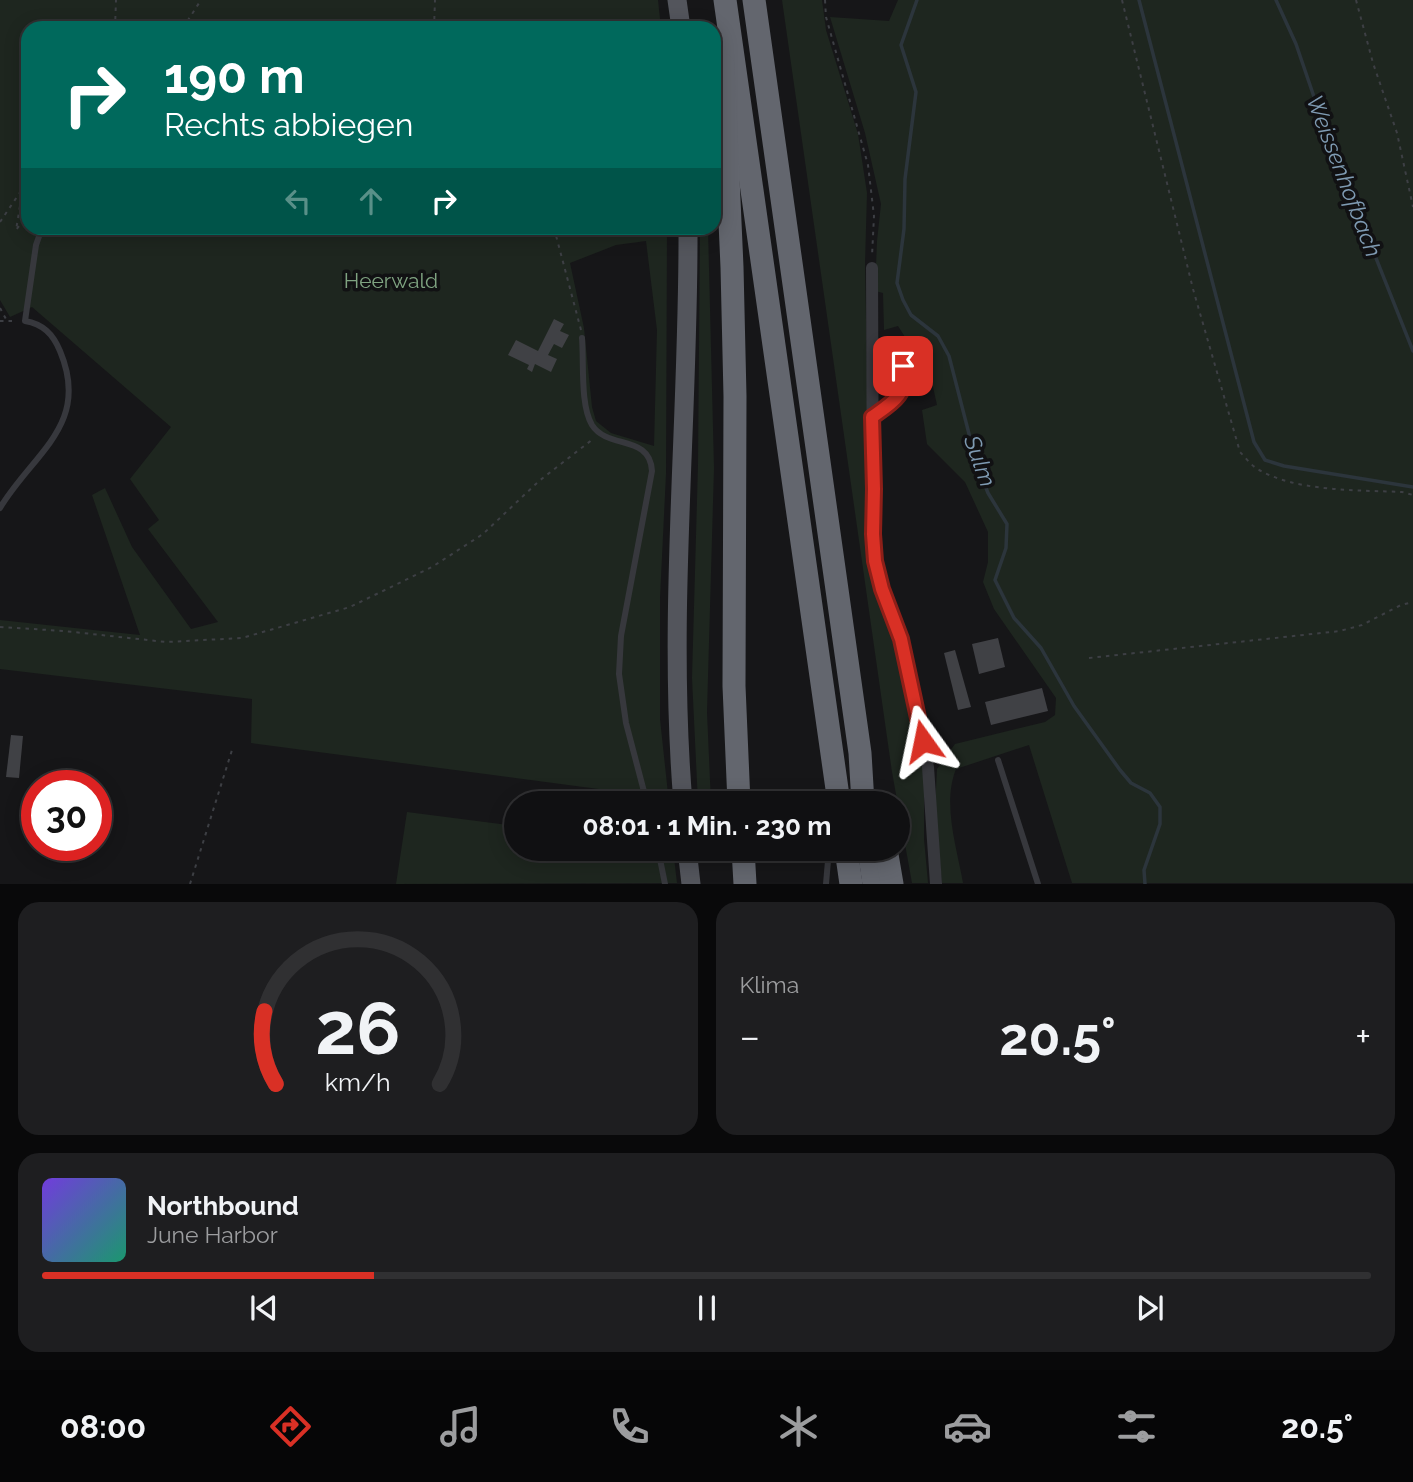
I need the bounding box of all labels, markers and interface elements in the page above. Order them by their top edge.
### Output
text: 190 m [164,47,305,104]
icon: right [49,49,140,140]
water label: Weissenhofbach [1301,91,1388,260]
text: Rechts abbiegen [164,106,413,143]
icon: left [279,182,317,220]
icon: ahead [352,182,390,220]
icon: right [425,182,463,220]
park label: Heerwald [344,268,438,293]
pin [873,336,933,396]
icon: arrive [884,347,922,385]
water label: Sulm [958,430,1002,490]
position arrow [886,704,960,778]
speed limit sign: 30 [21,770,112,861]
text: 08:01 · 1 Min. · 230 m [583,811,831,841]
text: Klima [740,971,799,998]
text: 26 [315,987,400,1072]
text: 20.5° [999,1006,1116,1067]
text: − [740,1014,760,1059]
text: + [1355,1014,1371,1059]
text: km/h [325,1067,391,1097]
text: Northbound [147,1191,299,1221]
text: June Harbor [147,1221,278,1248]
icon: previous [245,1289,283,1327]
icon: pause [688,1289,726,1327]
icon: next [1131,1289,1169,1327]
icon: directions [266,1402,315,1451]
icon: music [436,1402,485,1451]
icon: phone [605,1402,654,1451]
icon: climate [774,1402,823,1451]
icon: car [943,1402,992,1451]
icon: filters [1112,1402,1161,1451]
text: 08:00 [60,1408,146,1445]
text: 20.5° [1281,1408,1353,1445]

